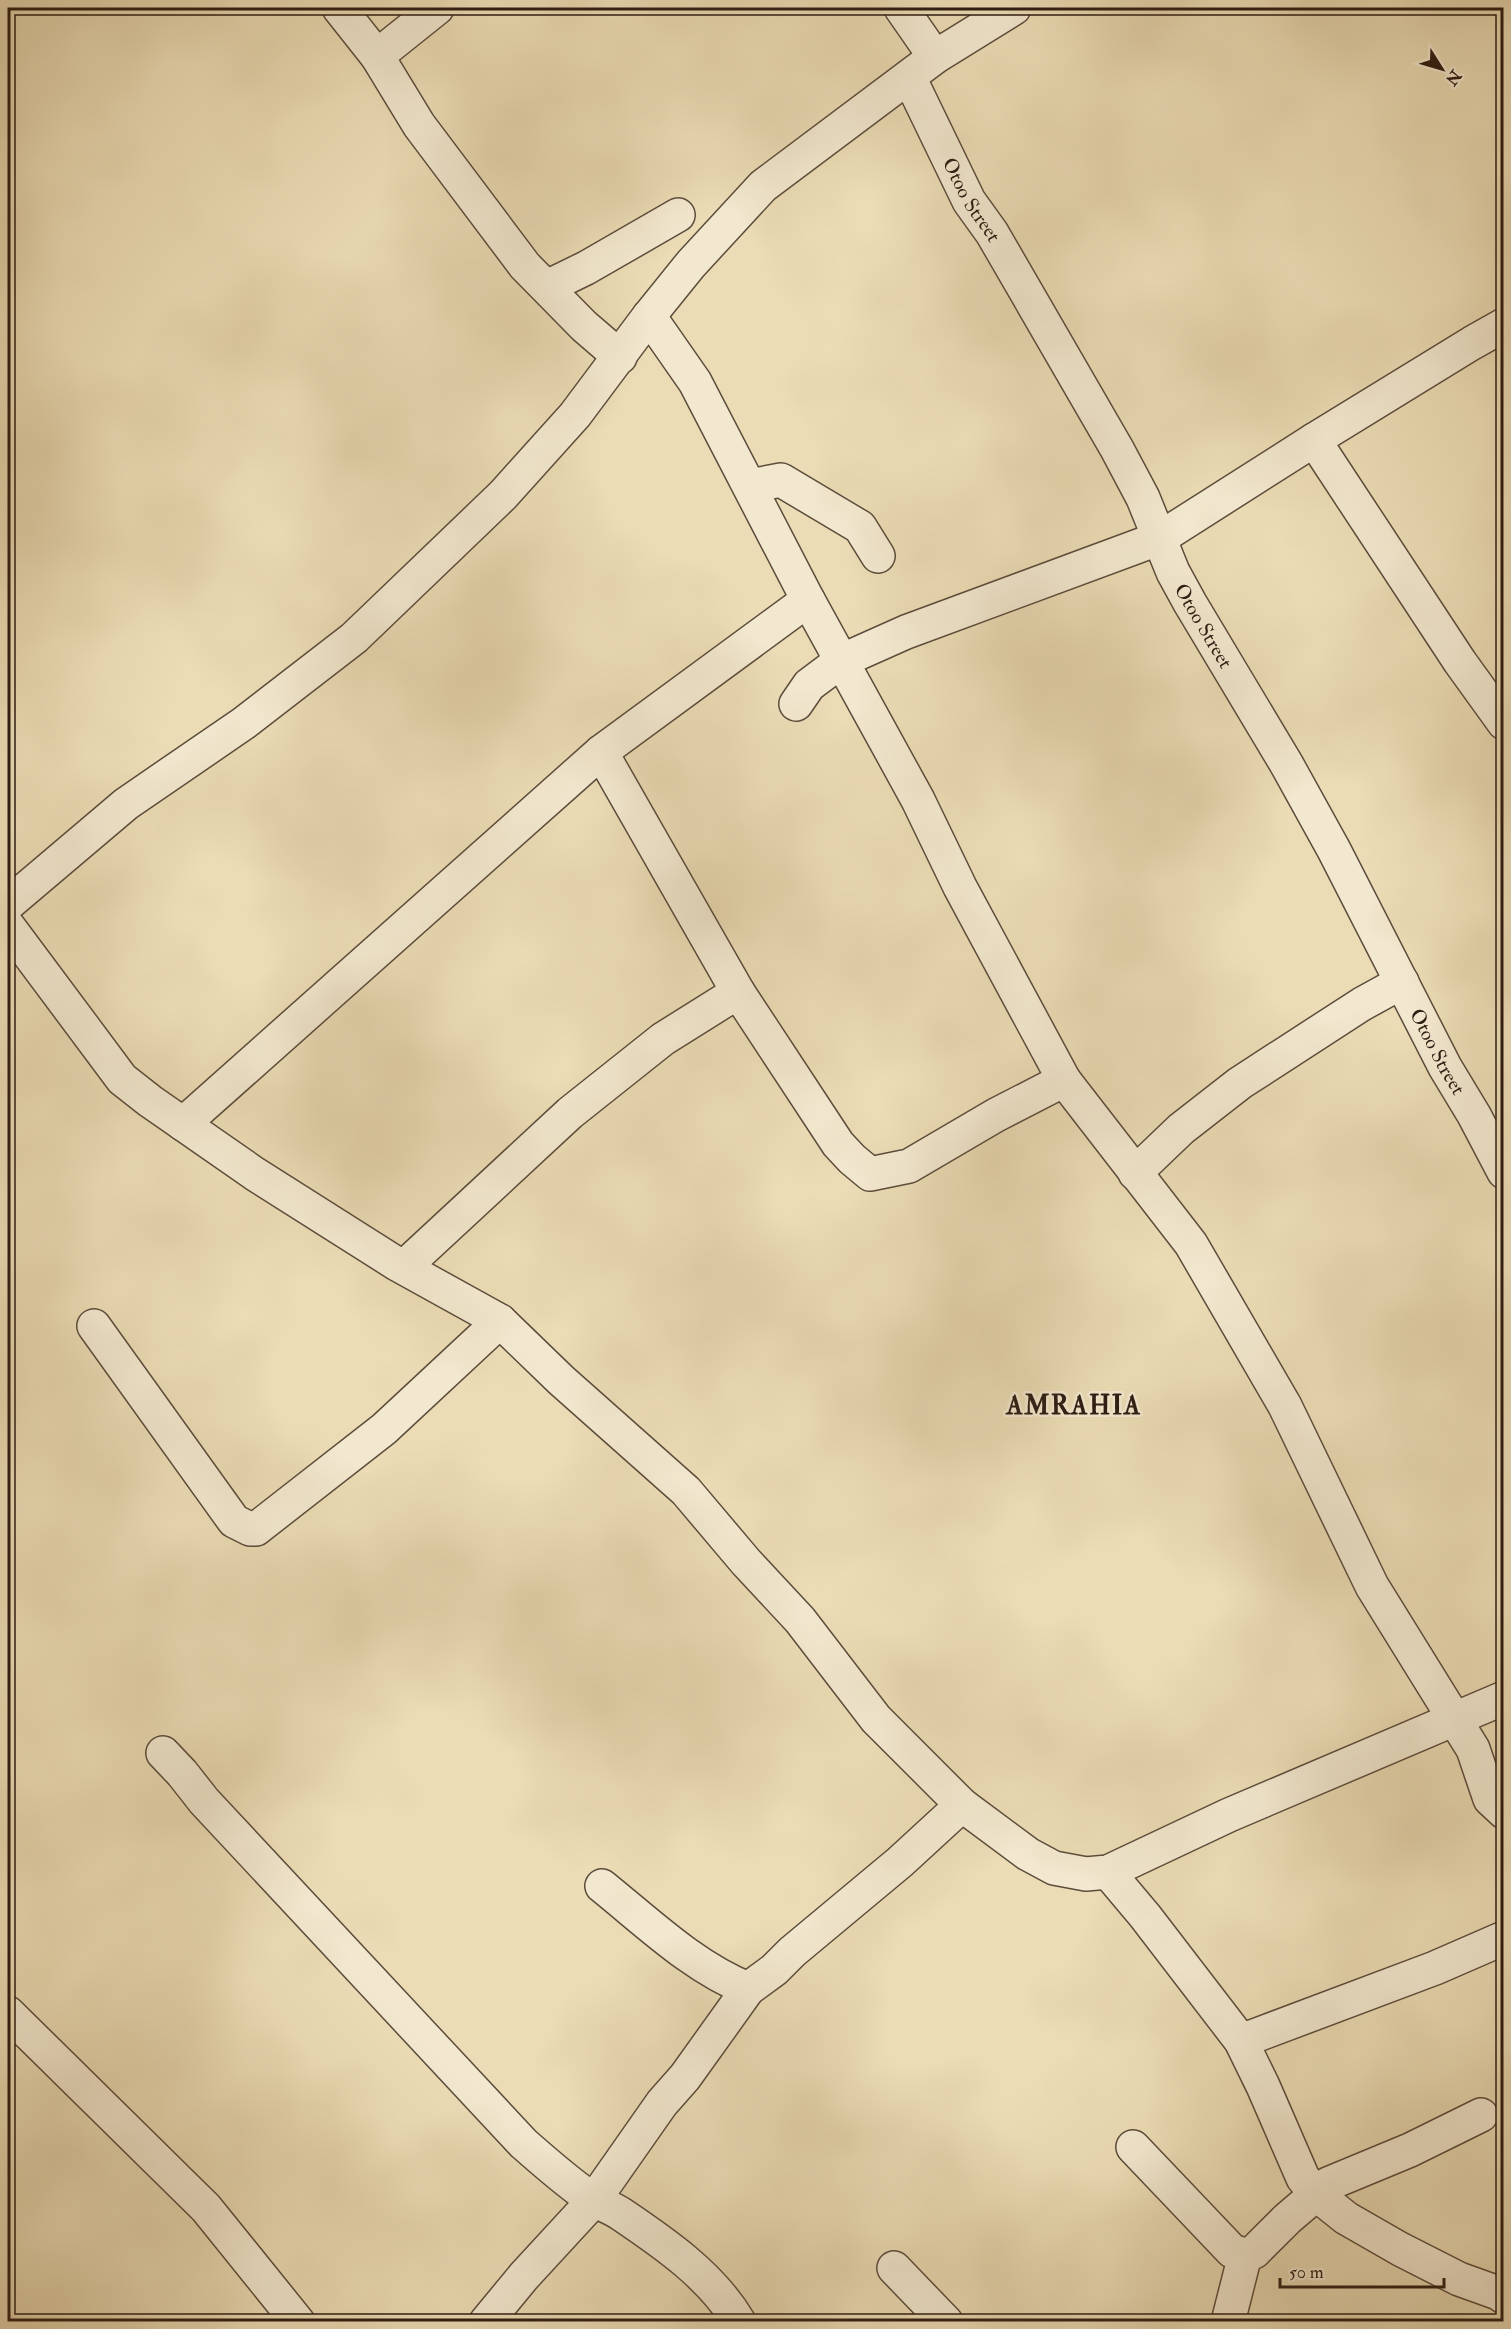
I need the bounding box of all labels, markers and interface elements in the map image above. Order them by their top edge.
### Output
north arrow [1412,39,1472,99]
text: N [1440,65,1466,90]
street label: Otoo Street [937,153,1007,247]
street label: Otoo Street [1169,579,1239,673]
street label: Otoo Street [1405,1004,1472,1100]
district label: AMRAHIA [1005,1390,1142,1422]
scale bar [1280,2251,1444,2289]
text: 50 m [1289,2261,1324,2284]

